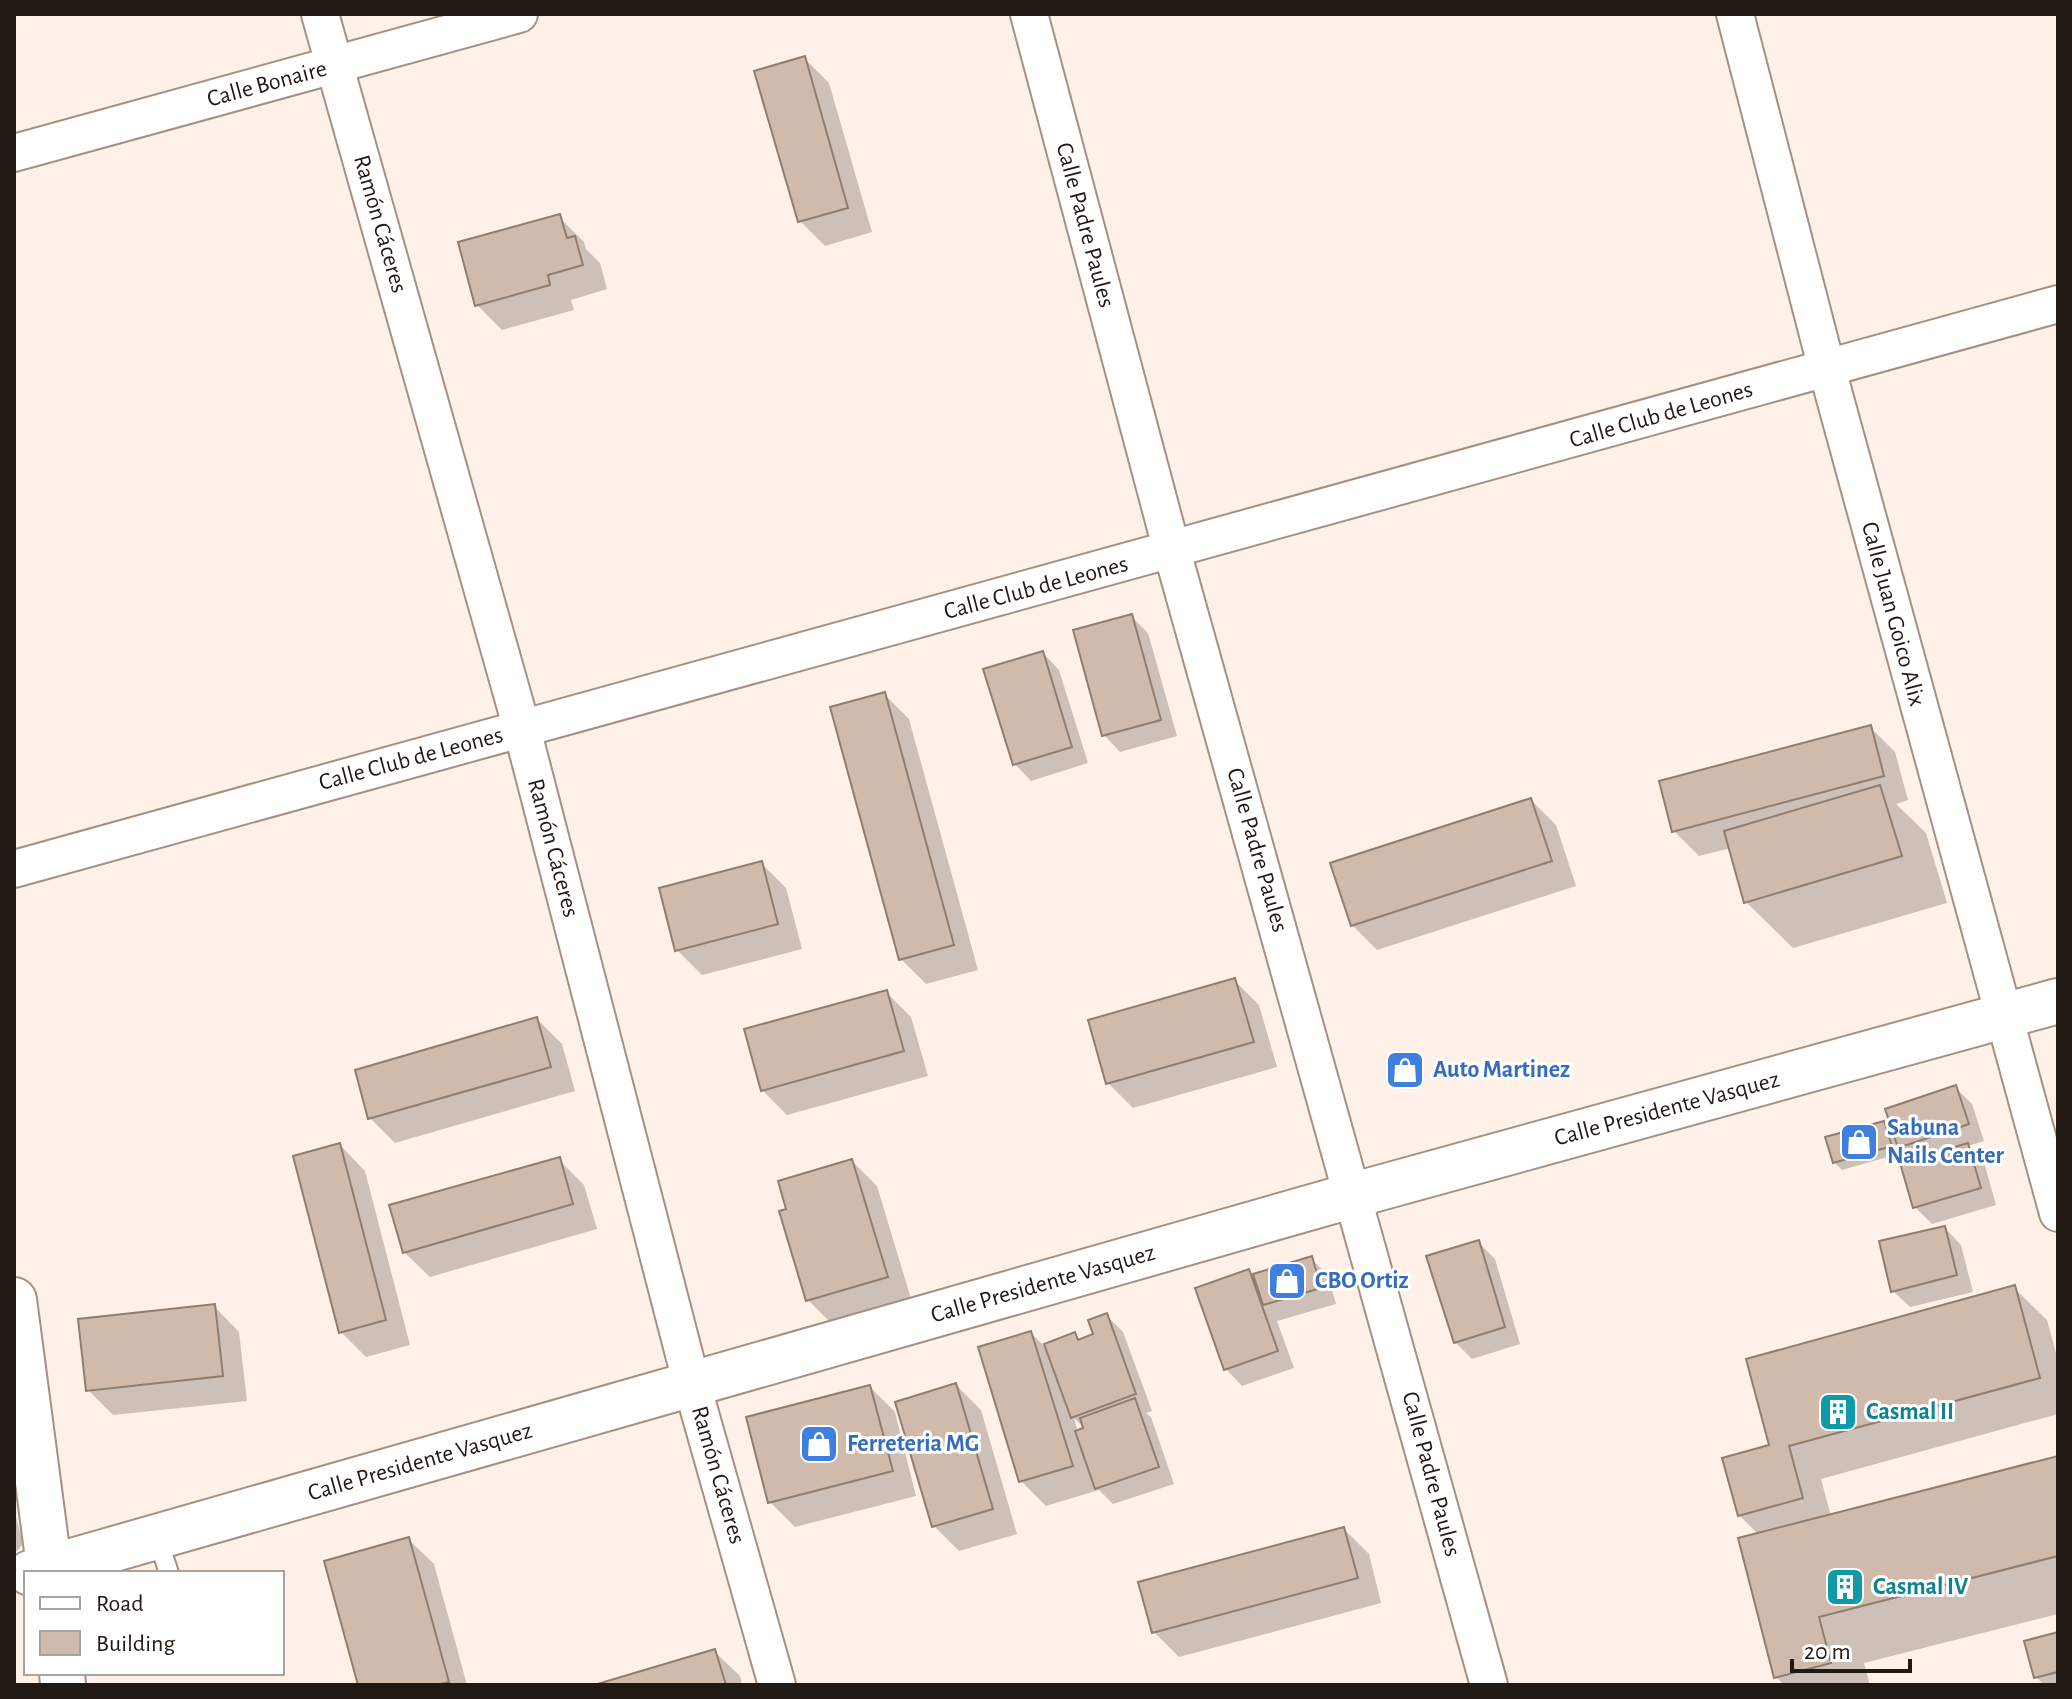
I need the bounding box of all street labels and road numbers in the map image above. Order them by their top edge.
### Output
street label: Calle Bonaire [205,57,329,111]
street label: Calle Padre Paules [1051,140,1119,310]
street label: Ramón Cáceres [349,152,411,296]
street label: Calle Club de Leones [1567,377,1755,453]
street label: Calle Juan Goico Alix [1857,519,1929,709]
street label: Calle Club de Leones [941,552,1131,624]
street label: Calle Club de Leones [316,723,506,795]
street label: Calle Padre Paules [1222,765,1292,935]
street label: Ramón Cáceres [523,776,583,920]
street label: Calle Presidente Vasquez [1552,1067,1782,1151]
street label: Calle Presidente Vasquez [928,1240,1158,1327]
street label: Calle Padre Paules [1397,1389,1465,1559]
street label: Ramón Cáceres [687,1403,749,1547]
street label: Calle Presidente Vasquez [305,1418,535,1505]

